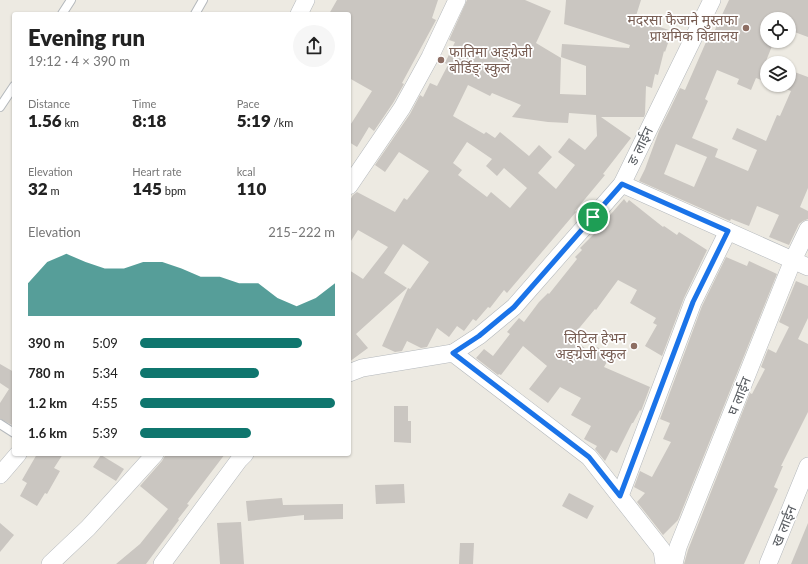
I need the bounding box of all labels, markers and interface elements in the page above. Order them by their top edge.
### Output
place label: मदरसा फैजाने मुस्तफा प्राथमिक विद्यालय [627,11,739,44]
map controls [760,12,796,92]
button: locate [760,12,796,48]
marker: मदरसा फैजाने मुस्तफा प्राथमिक विद्यालय [741,23,751,33]
text: Evening run [28,24,145,51]
button: share [293,25,335,67]
place label: फातिमा अङ्‍ग्रेजी बोर्डिङ् स्कुल [449,43,533,78]
text: 19:12 · 4 × 390 m [28,53,130,69]
marker: फातिमा अङ्‍ग्रेजी बोर्डिङ् स्कुल [436,55,446,65]
button: layers [760,56,796,92]
text: Distance [28,97,70,110]
text: Time [132,97,156,110]
text: Pace [237,97,260,110]
text: 1.56 [28,110,62,131]
text: 8:18 [132,110,166,131]
text: 5:19 [237,110,271,131]
text: km [62,116,79,129]
text: /km [271,116,293,129]
street label: ङ लाईन [623,124,656,169]
text: Elevation [28,165,73,178]
text: Heart rate [132,165,182,178]
text: kcal [237,165,255,178]
text: 32 [28,178,48,199]
text: 145 [132,178,162,199]
text: 110 [237,178,266,199]
text: m [48,184,60,197]
text: bpm [162,184,186,197]
pin [576,200,610,234]
icon: arrive [582,206,604,228]
text: Elevation [28,224,81,240]
text: 215–222 m [268,224,335,240]
place label: लिटिल हेभन अङ्‍ग्रेजी स्कुल [555,329,626,364]
text: 390 m [28,335,65,351]
text: 5:09 [92,335,118,351]
marker: लिटिल हेभन अङ्‍ग्रेजी स्कुल [629,341,639,351]
text: 780 m [28,365,65,381]
text: 5:34 [92,365,118,381]
street label: घ लाईन [723,374,754,417]
text: 1.2 km [28,395,67,411]
text: 4:55 [92,395,118,411]
text: 1.6 km [28,425,67,441]
text: 5:39 [92,425,118,441]
street label: ख लाईन [768,503,800,549]

